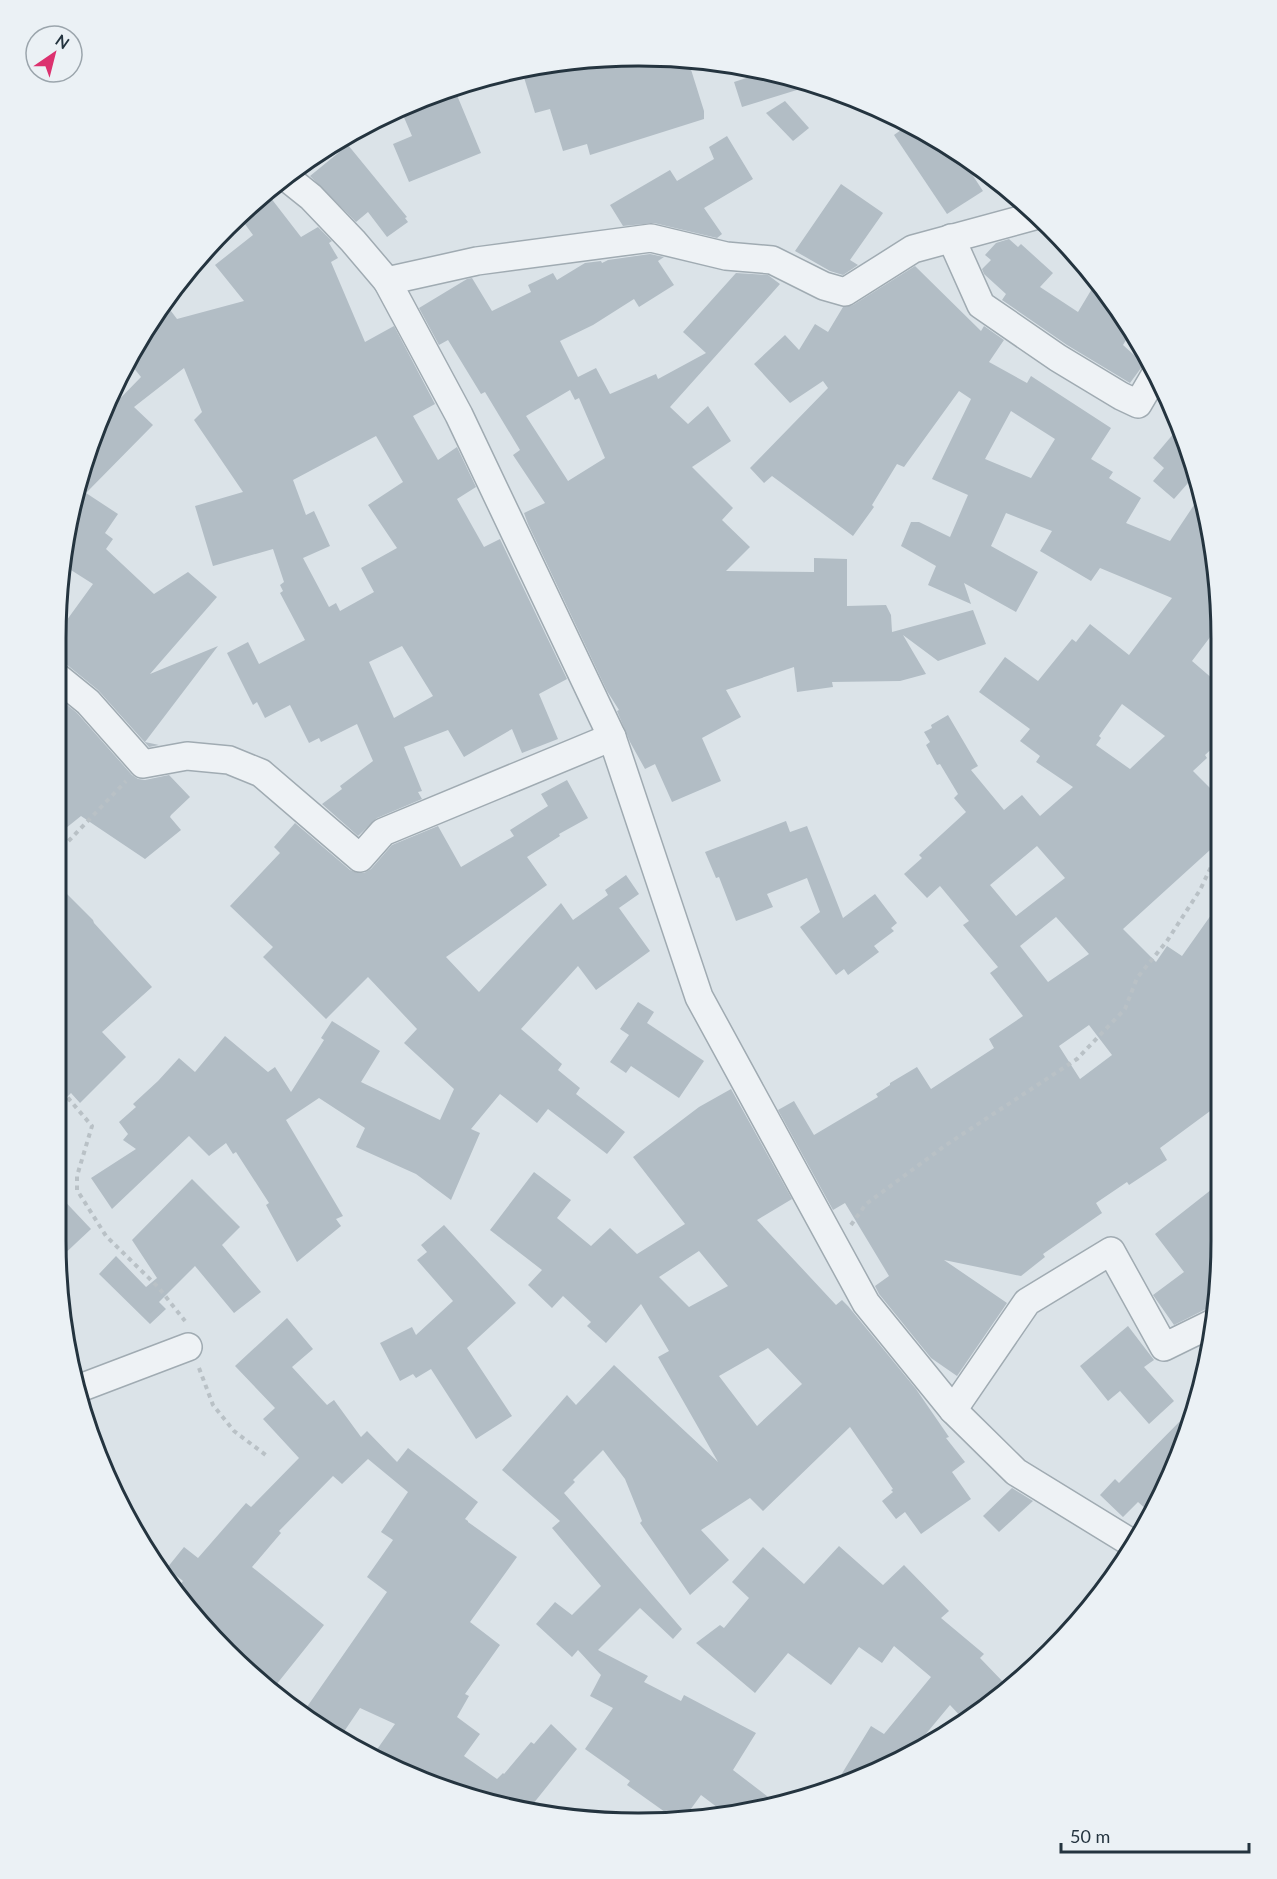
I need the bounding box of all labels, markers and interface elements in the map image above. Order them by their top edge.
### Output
north arrow [24,24,84,84]
text: N [52,30,73,53]
scale bar [1061,1816,1248,1854]
text: 50 m [1070,1825,1110,1847]

